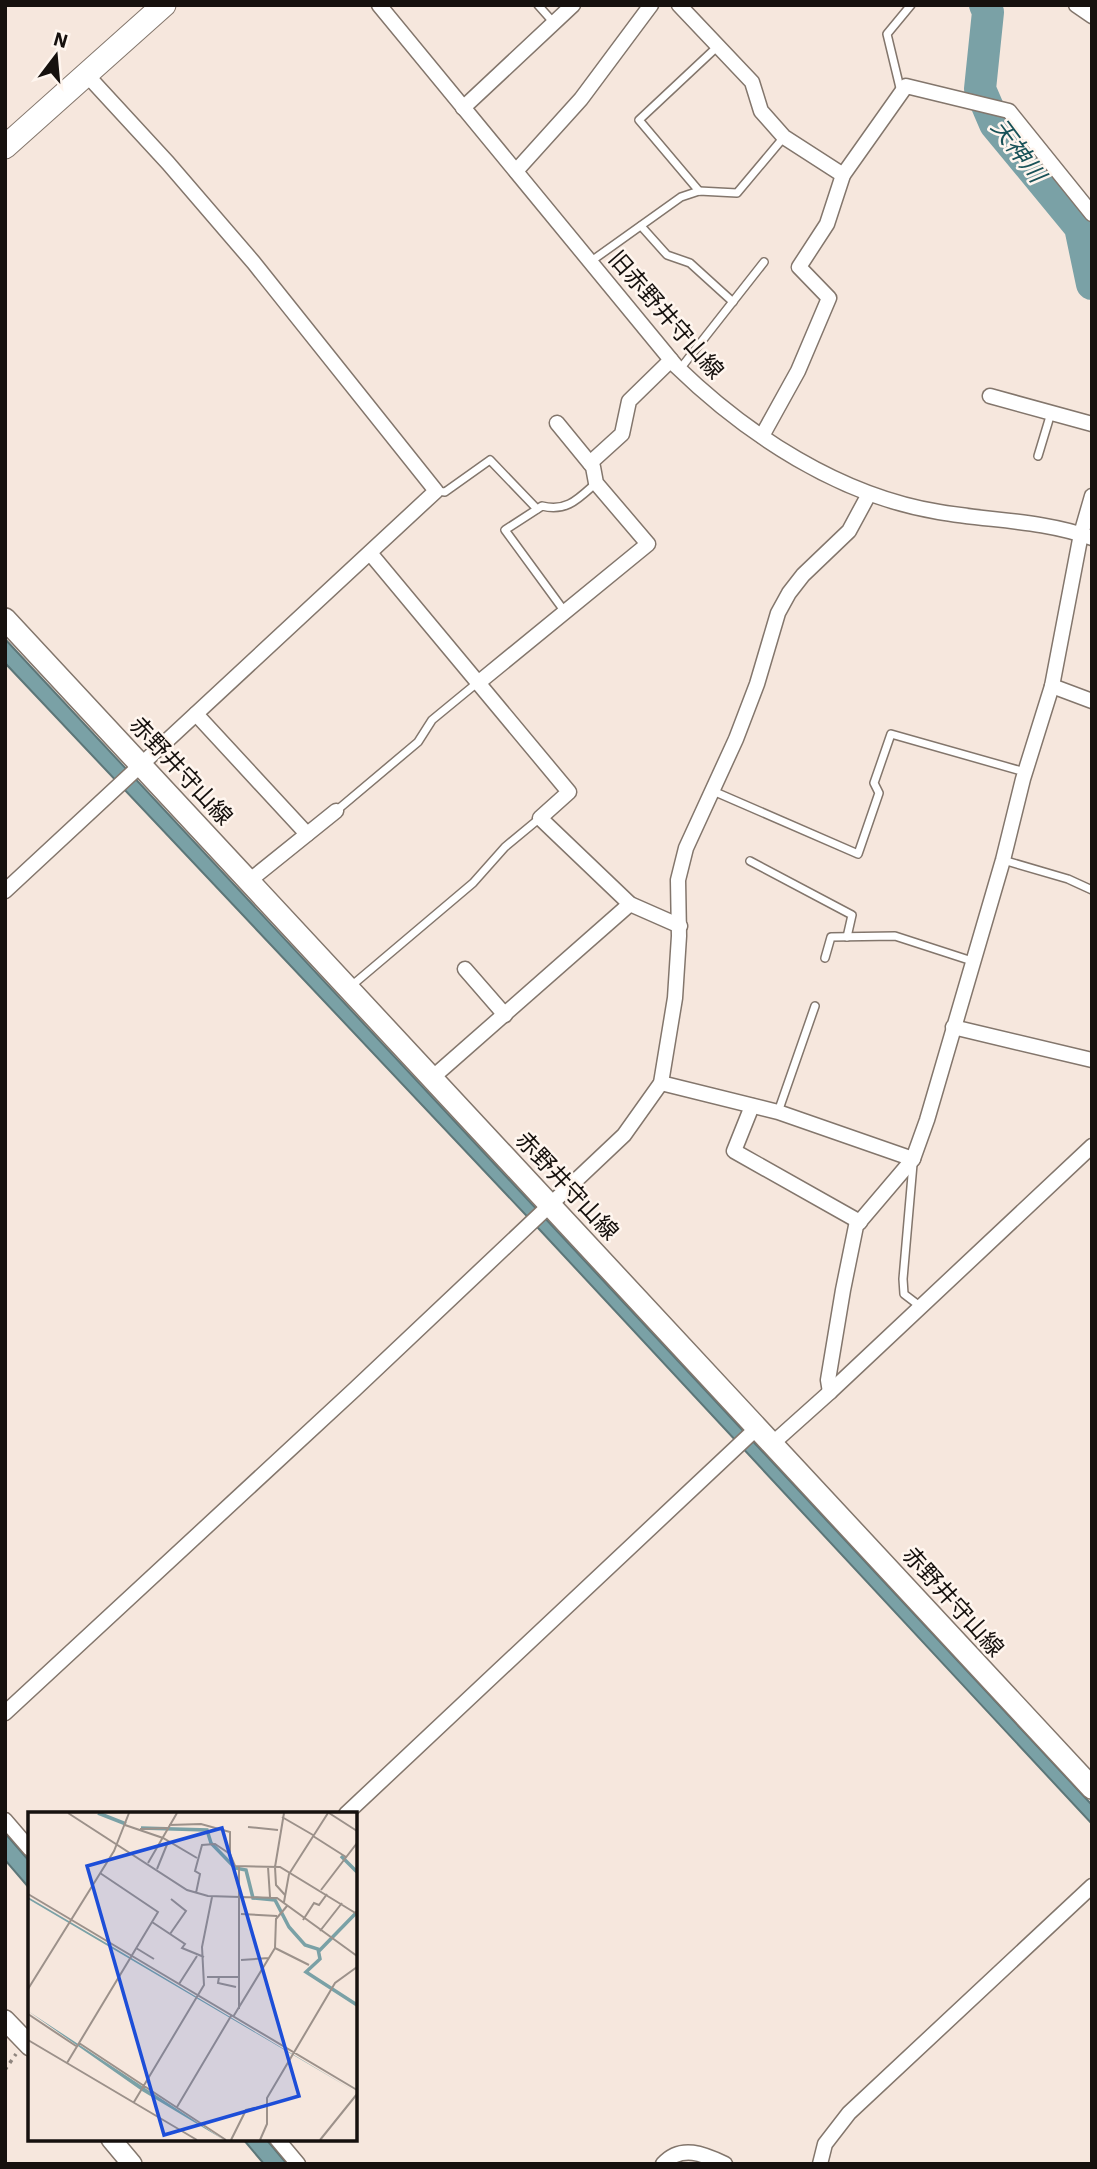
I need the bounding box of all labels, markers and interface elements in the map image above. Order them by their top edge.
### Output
north arrow [21,21,91,91]
text: N [51,26,71,53]
water label: 天神川 [985,112,1055,191]
street label: 旧赤野井守山線 [603,243,731,385]
street label: 赤野井守山線 [124,709,240,831]
street label: 赤野井守山線 [510,1124,626,1246]
street label: 赤野井守山線 [897,1540,1011,1662]
inset map [28,1812,357,2141]

